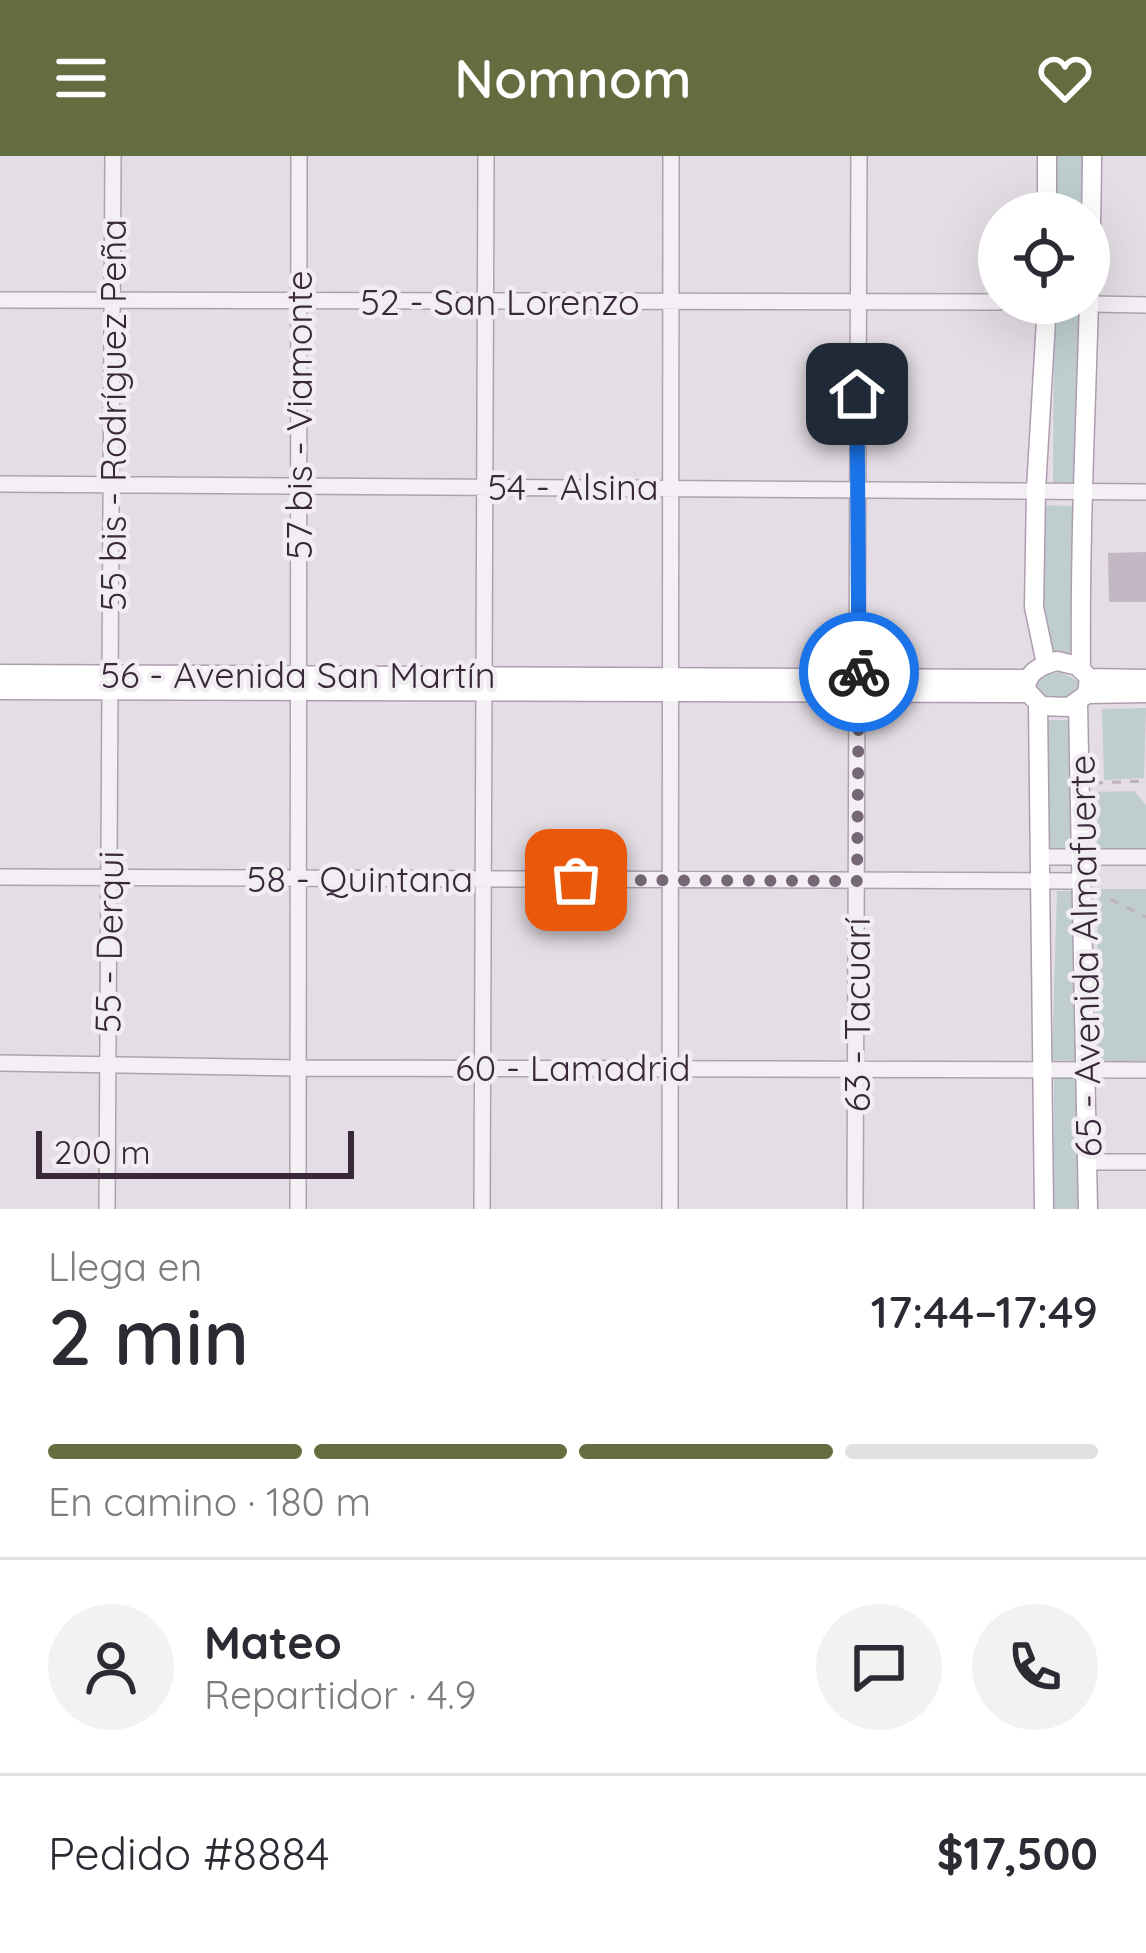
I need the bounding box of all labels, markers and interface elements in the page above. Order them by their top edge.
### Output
text: Nomnom [454,44,692,112]
icon: menu [48,45,114,111]
icon: heart [1032,45,1098,111]
map controls [978,192,1110,324]
button: locate [978,192,1110,324]
street label: 55 bis - Rodríguez Peña [90,219,135,611]
street label: 57 bis - Viamonte [276,270,321,560]
street label: 52 - San Lorenzo [360,279,640,324]
pin [806,343,908,445]
icon: home [824,361,890,427]
street label: 54 - Alsina [487,464,659,509]
courier [799,612,919,732]
icon: bike [826,639,892,705]
street label: 56 - Avenida San Martín [101,652,496,697]
street label: 65 - Avenida Almafuerte [1058,754,1111,1158]
pin [525,829,627,931]
icon: bag [543,847,609,913]
street label: 55 - Derqui [84,850,133,1034]
street label: 58 - Quintana [247,856,473,901]
street label: 63 - Tacuarí [834,918,879,1112]
street label: 60 - Lamadrid [455,1045,691,1090]
scale bar [36,1125,354,1178]
text: 200 m [54,1131,151,1172]
text: Llega en [48,1242,202,1291]
text: 17:44–17:49 [871,1283,1098,1339]
text: 2 min [48,1287,249,1385]
text: En camino · 180 m [48,1477,371,1526]
button: person [48,1604,174,1730]
button: chat [816,1604,942,1730]
button: phone [972,1604,1098,1730]
text: Mateo [204,1614,342,1670]
text: Repartidor · 4.9 [204,1670,476,1719]
text: Pedido #8884 [48,1825,329,1881]
text: $17,500 [937,1825,1098,1881]

